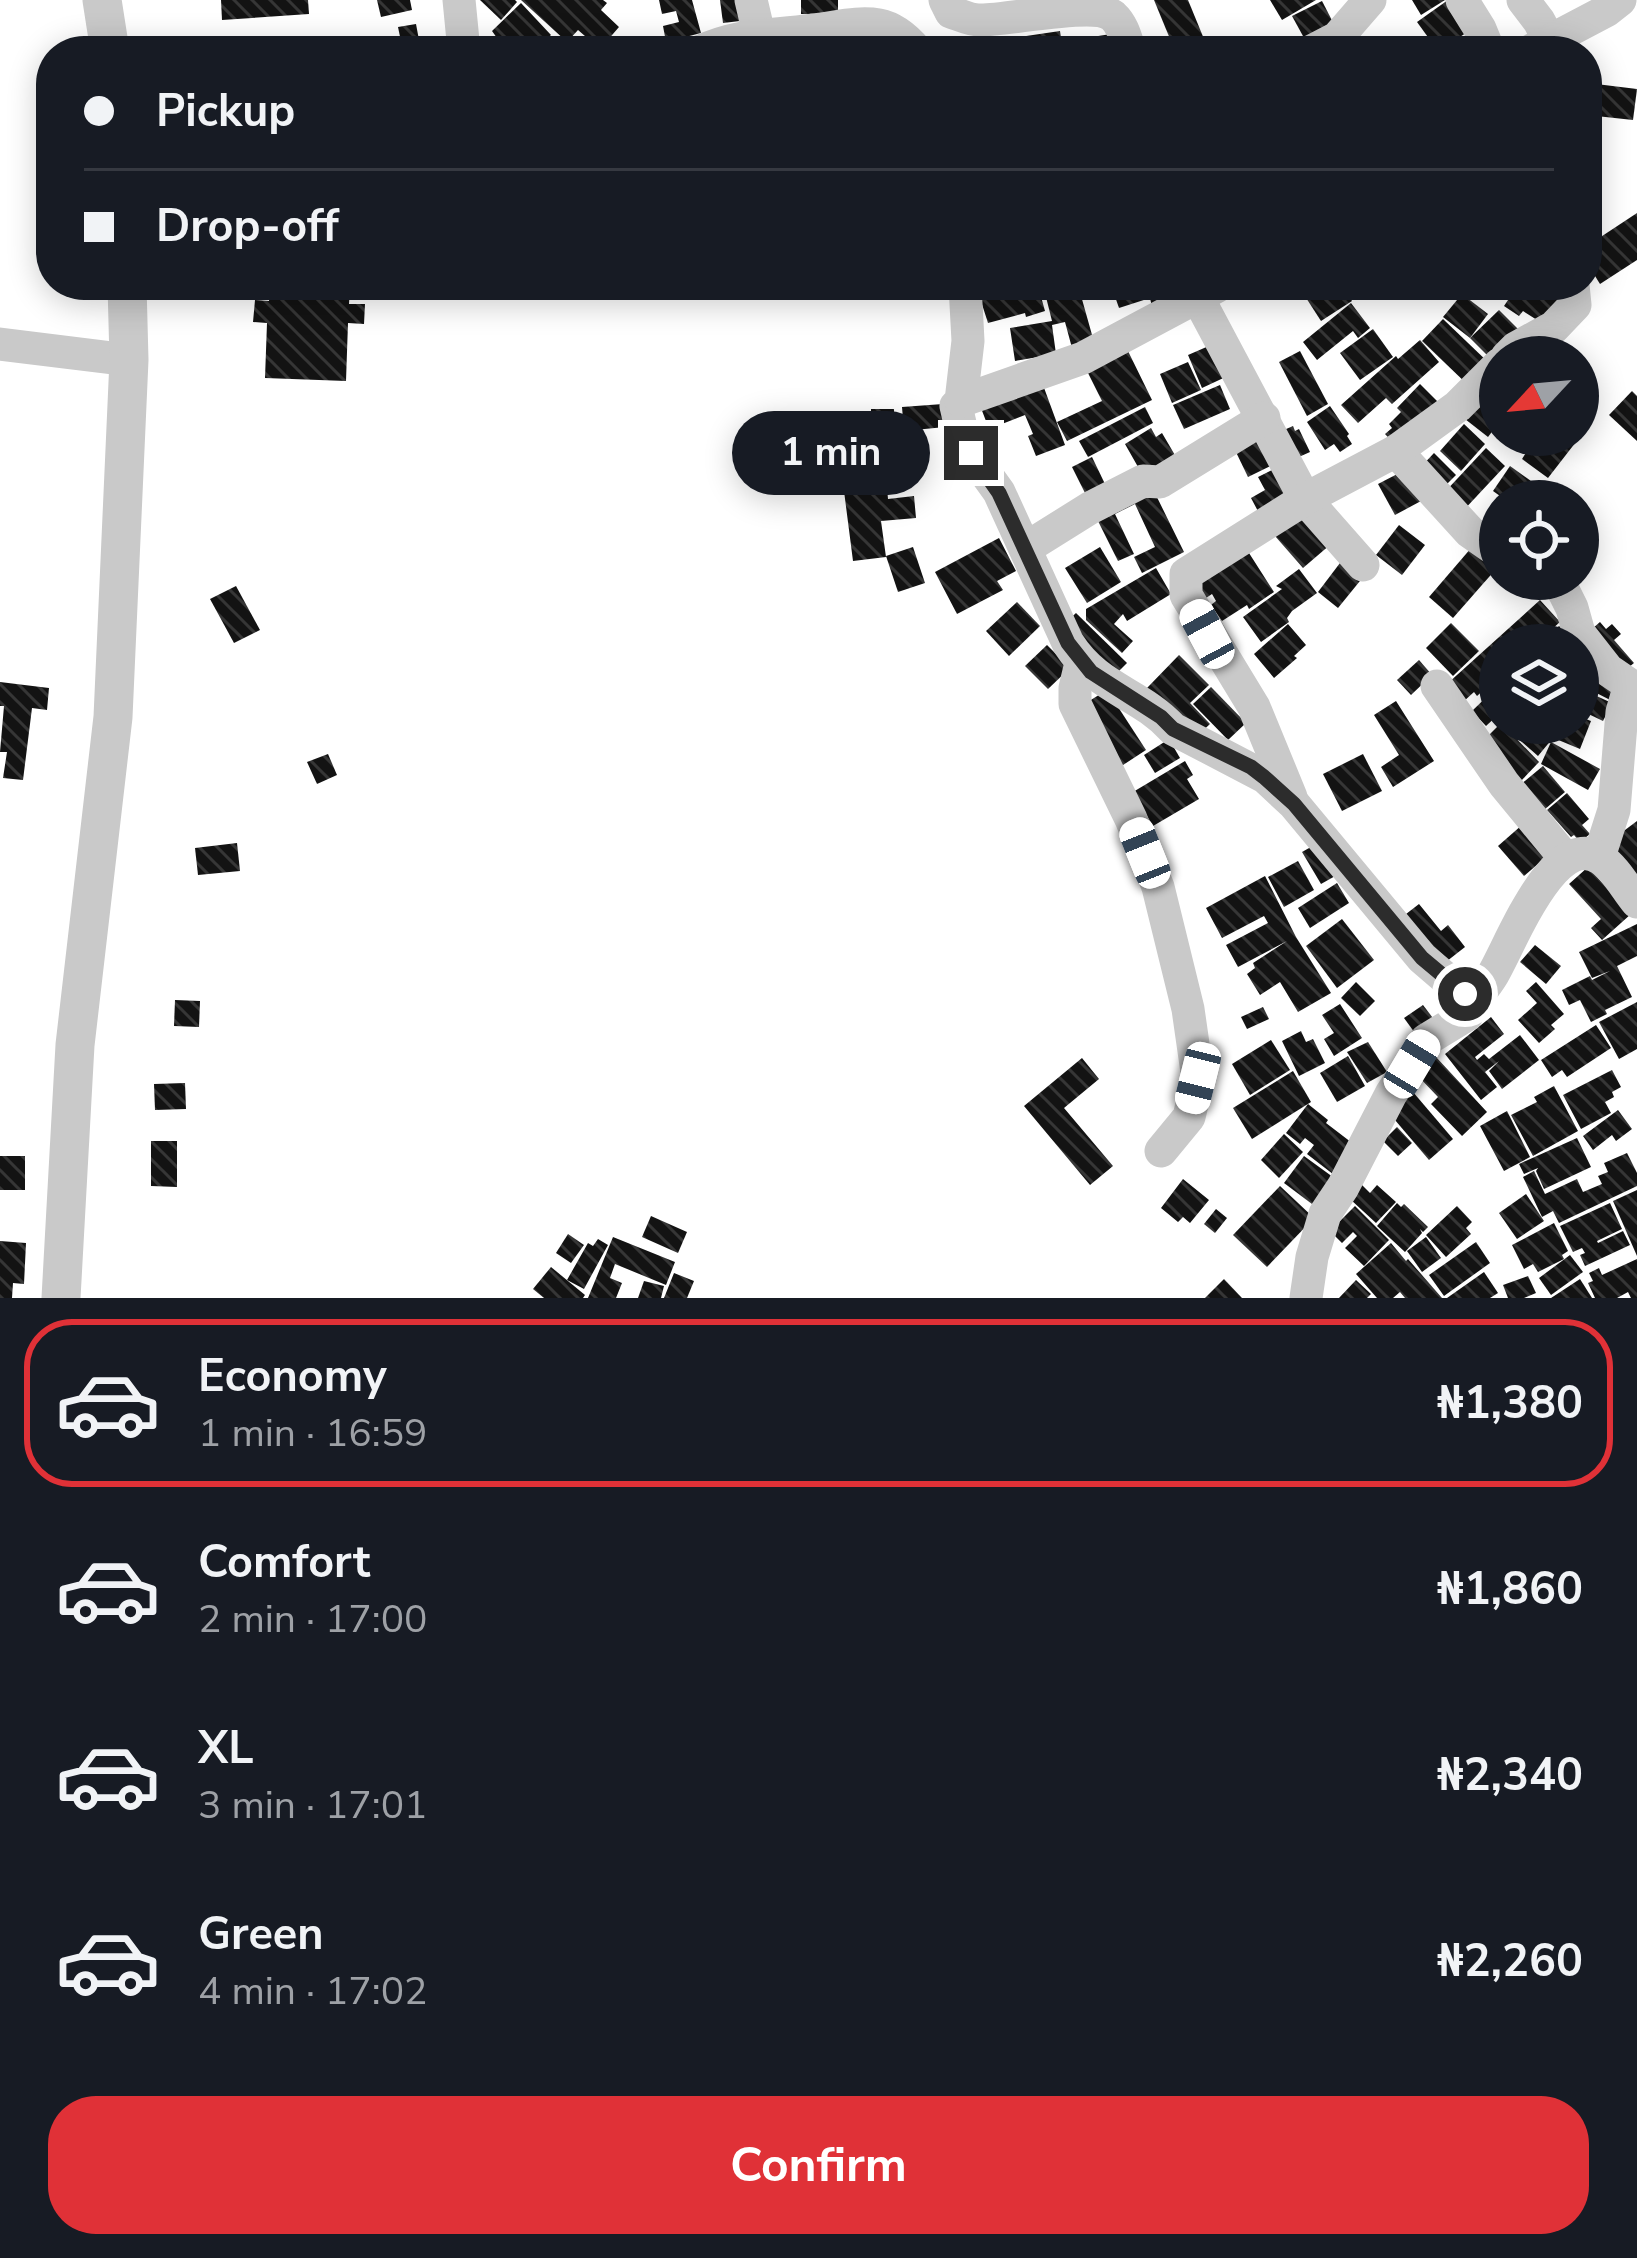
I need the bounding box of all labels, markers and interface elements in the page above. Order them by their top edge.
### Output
text: Pickup [156,81,295,142]
text: Drop-off [156,196,339,257]
north arrow [1479,336,1599,456]
map controls [1479,336,1599,744]
callout: 1 min [731,411,929,495]
text: 1 min [781,426,881,479]
route end [944,426,998,480]
button: locate [1479,480,1599,600]
car [1174,594,1240,674]
button: layers [1479,624,1599,744]
car [1115,813,1175,893]
route start [1438,967,1492,1021]
car [1378,1024,1446,1104]
car [1172,1039,1224,1117]
text: Economy [198,1346,387,1407]
icon: car [54,1349,162,1457]
text: ₦1,380 [1437,1373,1583,1434]
text: 1 min · 16:59 [198,1407,427,1460]
text: Comfort [198,1532,370,1593]
icon: car [54,1535,162,1643]
text: ₦1,860 [1437,1559,1583,1620]
text: 2 min · 17:00 [198,1593,427,1646]
text: XL [198,1718,254,1779]
icon: car [54,1721,162,1829]
text: ₦2,340 [1437,1745,1583,1806]
text: 3 min · 17:01 [198,1779,427,1832]
text: Green [198,1904,324,1965]
icon: car [54,1907,162,2015]
text: ₦2,260 [1437,1931,1583,1992]
text: 4 min · 17:02 [198,1965,427,2018]
button: Confirm [48,2096,1589,2234]

